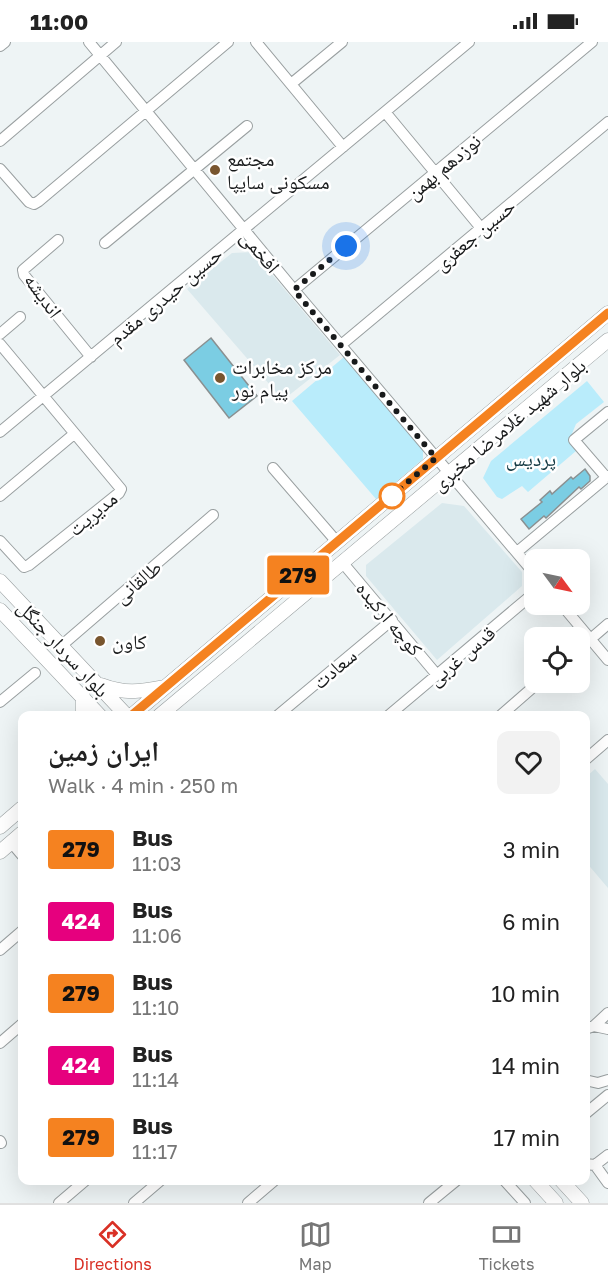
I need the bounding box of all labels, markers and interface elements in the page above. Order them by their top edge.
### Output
text: 11:00 [30,8,88,35]
street label: نوزدهم بهمن [401,128,487,206]
place label: مجتمع مسکونی سایپا [227,146,330,194]
marker: مجتمع مسکونی سایپا [208,163,222,177]
street label: حسین جعفری [428,193,521,276]
street label: افخمی [235,225,286,278]
your location [331,231,361,261]
street label: حسین حیدری مقدم [103,240,229,352]
street label: اندیشه [20,268,68,322]
street label: بلوار شهید غلامرضا مخبری [426,353,591,496]
place label: مرکز مخابرات پیام نور [231,354,332,404]
marker: مرکز مخابرات پیام نور [213,371,227,385]
park label: پردیس [506,446,556,471]
unlabelled marker [379,483,405,509]
street label: مدیریت [63,486,122,541]
north arrow [524,549,590,615]
map controls [524,549,590,693]
street label: طالقانی [108,554,166,608]
line badge: 279 [264,556,332,594]
text: 279 [279,562,317,588]
street label: کوچه ارکیده [351,576,428,661]
street label: بلوار سردار جنگل [12,595,115,702]
street label: قدس غربی [422,620,500,691]
button: locate [524,627,590,693]
place label: کاون [112,629,146,654]
marker: کاون [93,634,107,648]
street label: سعادت [307,643,361,693]
button: heart [497,731,560,794]
text: ایران زمین [48,734,159,767]
text: Walk · 4 min · 250 m [48,773,238,797]
text: Bus [132,824,173,851]
text: 279 [62,836,100,862]
text: 3 min [503,836,560,863]
text: 11:03 [132,851,182,875]
text: Bus [132,896,173,923]
text: 424 [61,908,101,934]
text: 6 min [502,908,560,935]
text: 11:06 [132,923,182,947]
text: Bus [132,968,173,995]
text: 279 [62,980,100,1006]
text: 10 min [491,980,560,1007]
text: 11:10 [132,995,180,1019]
text: Bus [132,1040,173,1067]
text: 424 [61,1052,101,1078]
text: 14 min [492,1052,560,1079]
text: 11:14 [132,1067,179,1091]
text: Bus [132,1112,173,1139]
text: 279 [62,1124,100,1150]
text: 17 min [493,1124,560,1151]
text: 11:17 [132,1139,178,1163]
tab: Directions [74,1218,152,1274]
tab: Map [299,1218,332,1274]
tab: Tickets [479,1218,535,1274]

